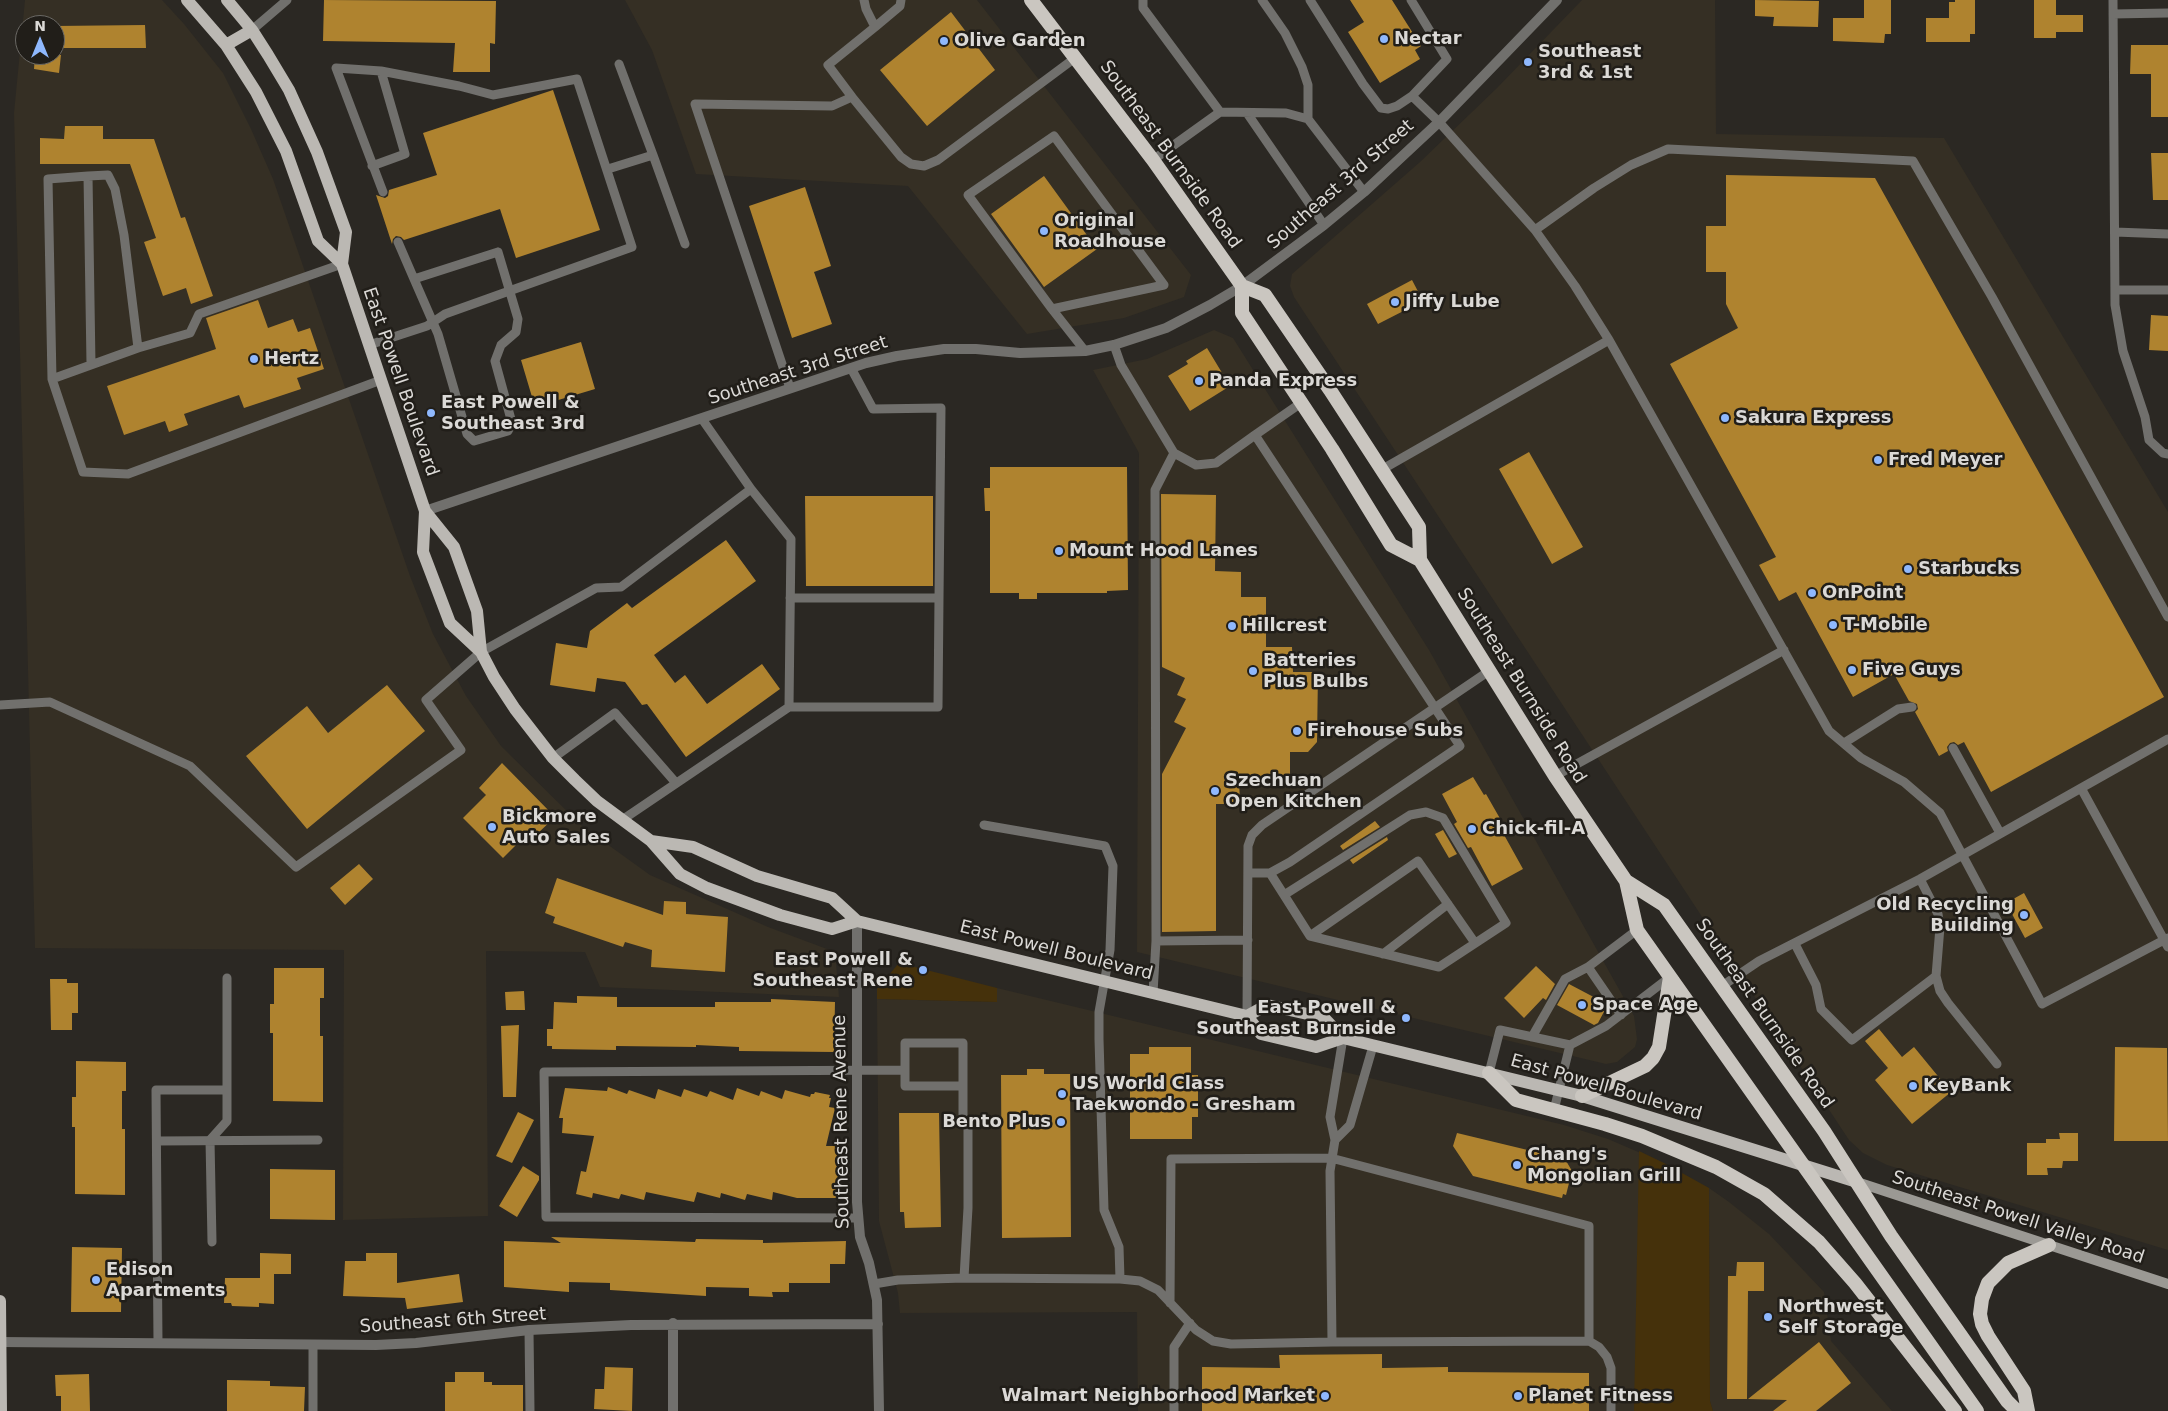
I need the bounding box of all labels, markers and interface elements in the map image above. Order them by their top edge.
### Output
north arrow [15,15,65,65]
text: N [34,18,46,34]
place label: Nectar [1394,28,1462,50]
place label: Olive Garden [954,30,1086,52]
marker: Nectar [1378,33,1390,45]
marker: Olive Garden [938,35,950,47]
place label: Southeast 3rd & 1st [1538,41,1641,84]
marker: Southeast 3rd & 1st [1522,56,1534,68]
street label: Southeast Burnside Road [1095,57,1245,253]
street label: Southeast 3rd Street [1263,116,1419,254]
place label: Original Roadhouse [1054,210,1166,252]
marker: Original Roadhouse [1038,225,1050,237]
street label: East Powell Boulevard [358,285,442,479]
place label: Jiffy Lube [1405,291,1500,313]
marker: Jiffy Lube [1389,296,1401,308]
street label: Southeast 3rd Street [706,332,890,410]
place label: Hertz [264,348,319,370]
marker: Hertz [248,353,260,365]
place label: Panda Express [1209,370,1357,392]
marker: Panda Express [1193,375,1205,387]
place label: East Powell & Southeast 3rd [441,392,585,434]
marker: East Powell & Southeast 3rd [425,407,437,419]
place label: Sakura Express [1735,407,1891,429]
marker: Sakura Express [1719,412,1731,424]
place label: Fred Meyer [1888,449,2002,471]
marker: Fred Meyer [1872,454,1884,466]
place label: Mount Hood Lanes [1069,540,1258,562]
marker: Mount Hood Lanes [1053,545,1065,557]
place label: Starbucks [1918,558,2020,580]
marker: Starbucks [1902,563,1914,575]
place label: OnPoint [1822,582,1903,604]
street label: Southeast Burnside Road [1452,584,1590,788]
marker: OnPoint [1806,587,1818,599]
place label: T-Mobile [1843,614,1928,636]
place label: Hillcrest [1242,615,1327,637]
marker: T-Mobile [1827,619,1839,631]
marker: Hillcrest [1226,620,1238,632]
place label: Batteries Plus Bulbs [1263,650,1368,692]
place label: Five Guys [1862,659,1961,681]
marker: Five Guys [1846,664,1858,676]
marker: Batteries Plus Bulbs [1247,665,1259,677]
place label: Firehouse Subs [1307,720,1463,742]
marker: Firehouse Subs [1291,725,1303,737]
place label: Szechuan Open Kitchen [1225,770,1362,812]
marker: Szechuan Open Kitchen [1209,785,1221,797]
place label: Bickmore Auto Sales [502,806,610,849]
place label: Chick-fil-A [1482,818,1585,840]
marker: Bickmore Auto Sales [486,821,498,833]
marker: Chick-fil-A [1466,823,1478,835]
place label: Old Recycling Building [1876,894,2014,936]
marker: Old Recycling Building [2018,909,2030,921]
street label: Southeast Burnside Road [1690,915,1838,1113]
street label: East Powell Boulevard [957,917,1155,985]
place label: East Powell & Southeast Rene [752,949,913,992]
marker: East Powell & Southeast Rene [917,964,929,976]
place label: Space Age [1592,994,1698,1016]
place label: East Powell & Southeast Burnside [1196,997,1396,1040]
marker: Space Age [1576,999,1588,1011]
marker: East Powell & Southeast Burnside [1400,1012,1412,1024]
street label: Southeast Rene Avenue [829,1015,855,1229]
street label: East Powell Boulevard [1508,1050,1704,1126]
place label: US World Class Taekwondo - Gresham [1072,1073,1296,1116]
place label: KeyBank [1923,1075,2011,1097]
marker: KeyBank [1907,1080,1919,1092]
marker: US World Class Taekwondo - Gresham [1056,1088,1068,1100]
place label: Bento Plus [942,1111,1051,1133]
marker: Bento Plus [1055,1116,1067,1128]
place label: Chang's Mongolian Grill [1527,1144,1681,1186]
marker: Chang's Mongolian Grill [1511,1159,1523,1171]
street label: Southeast Powell Valley Road [1889,1167,2147,1269]
place label: Edison Apartments [106,1259,226,1302]
marker: Edison Apartments [90,1274,102,1286]
place label: Northwest Self Storage [1778,1296,1903,1338]
street label: Southeast 6th Street [359,1304,547,1338]
marker: Northwest Self Storage [1762,1311,1774,1323]
place label: Walmart Neighborhood Market [1002,1385,1315,1407]
place label: Planet Fitness [1528,1385,1673,1407]
marker: Walmart Neighborhood Market [1319,1390,1331,1402]
marker: Planet Fitness [1512,1390,1524,1402]

